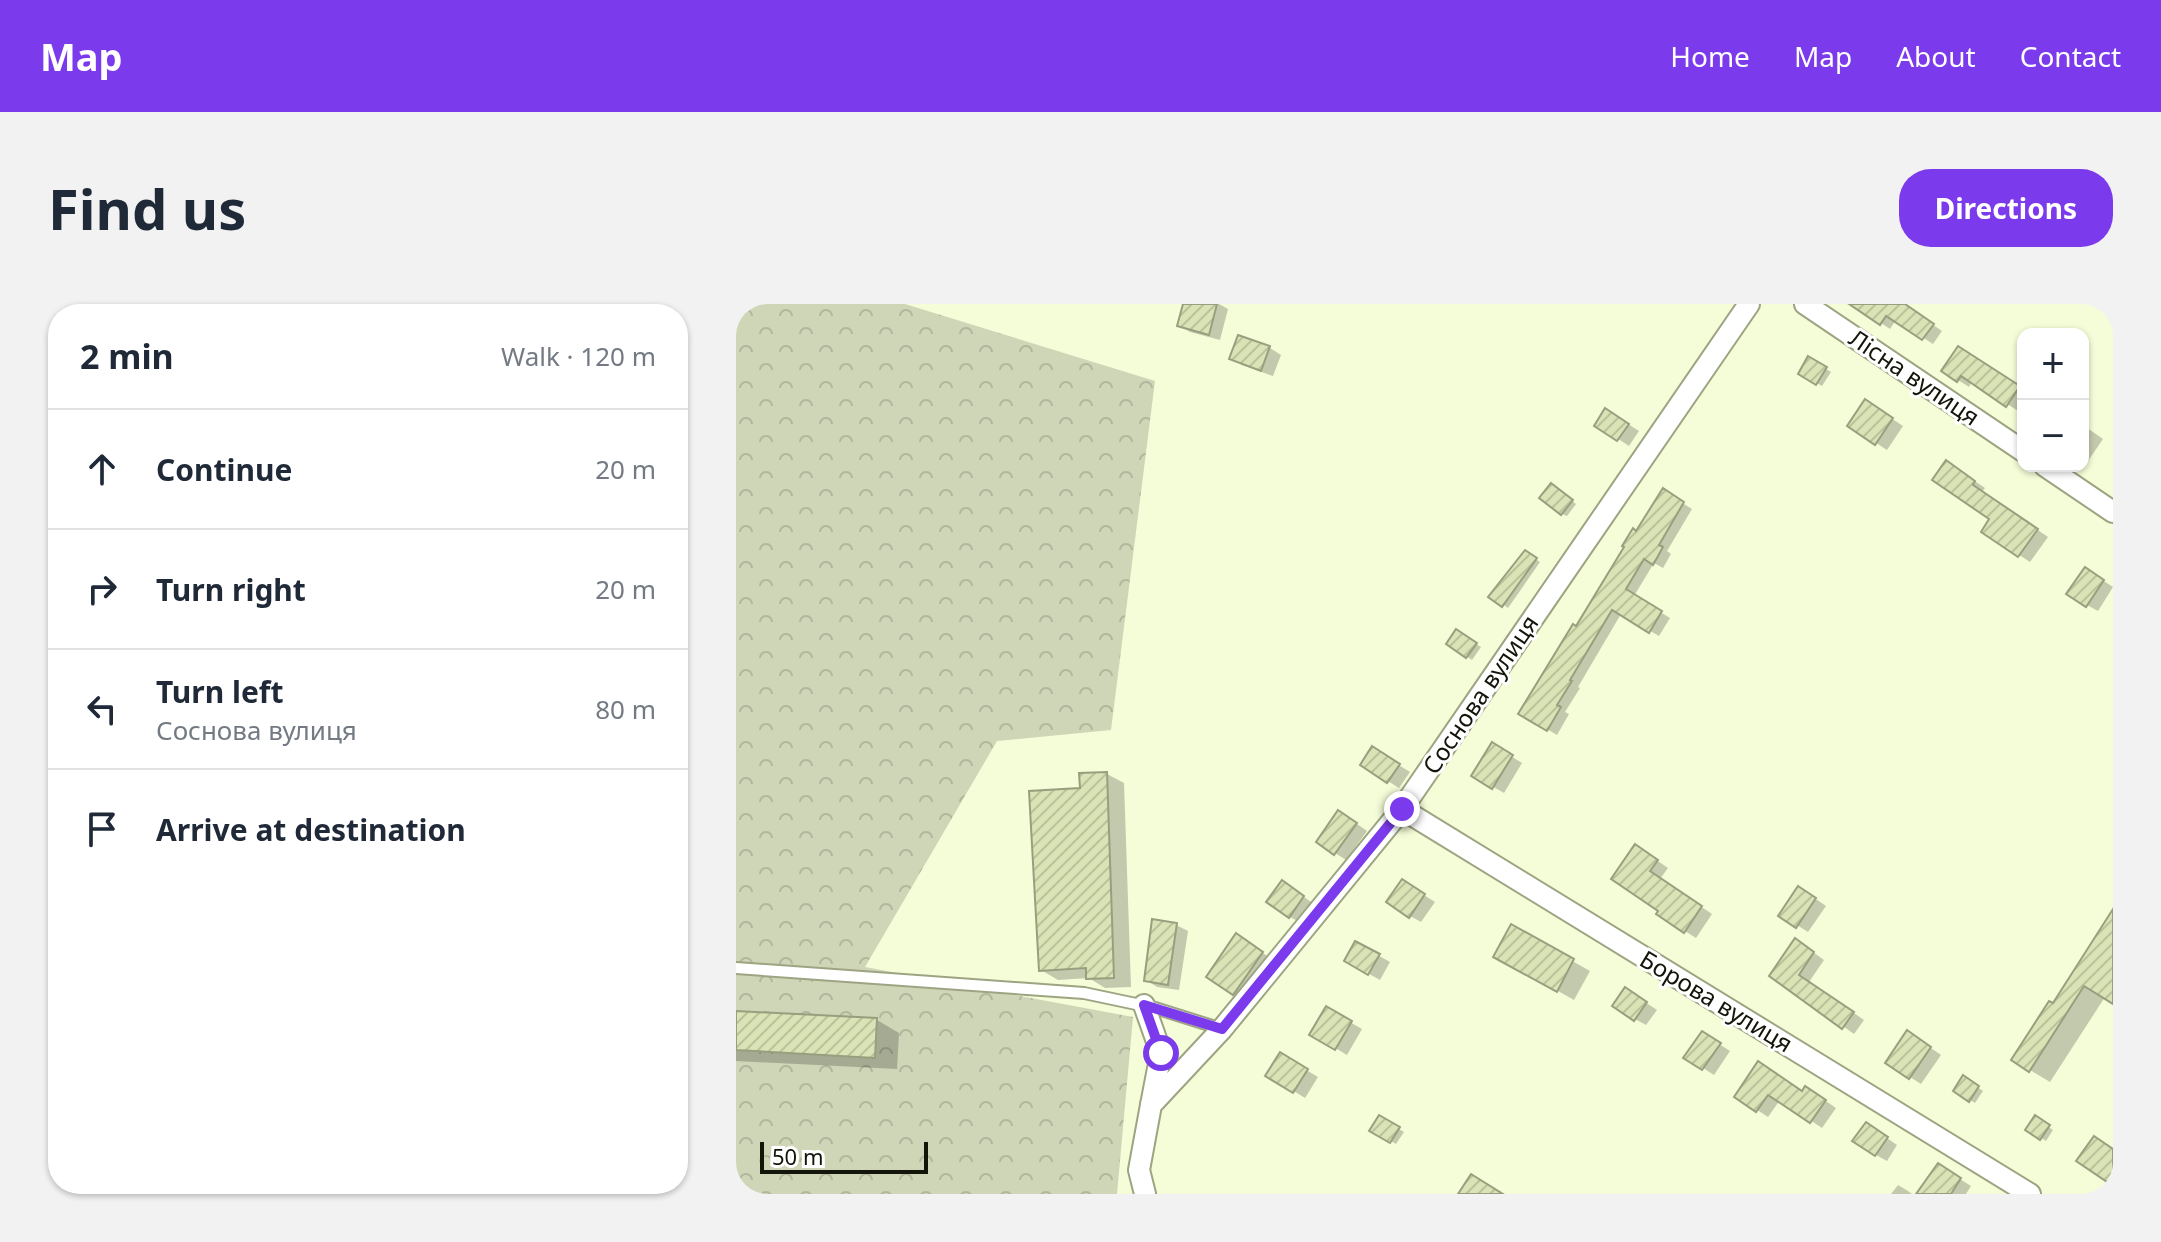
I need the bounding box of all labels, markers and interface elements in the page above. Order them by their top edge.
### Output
text: Map [40,30,123,82]
text: Home [1670,37,1750,75]
text: Map [1794,37,1852,75]
text: About [1896,37,1976,75]
text: Contact [2020,37,2121,75]
button: Directions [1899,169,2113,247]
text: Find us [48,170,246,246]
street label: Лісна вулиця [1843,321,1987,433]
map controls [2017,328,2089,472]
button: + [2017,328,2089,400]
text: 2 min [80,333,174,379]
text: Walk · 120 m [501,338,656,374]
button: − [2017,400,2089,472]
icon: ahead [80,447,124,491]
text: Continue [156,449,292,490]
text: 20 m [595,451,656,487]
icon: right [80,567,124,611]
text: Turn right [156,569,306,610]
text: 20 m [595,571,656,607]
street label: Соснова вулиця [1414,608,1545,780]
text: Turn left [156,671,284,712]
icon: left [80,687,124,731]
text: 80 m [595,691,656,727]
text: Соснова вулиця [156,712,357,748]
route end [1384,791,1420,827]
icon: arrive [80,807,124,851]
text: Arrive at destination [156,809,466,850]
street label: Борова вулиця [1634,942,1799,1059]
route start [1143,1035,1179,1071]
scale bar [760,1138,928,1174]
text: 50 m [772,1141,823,1171]

